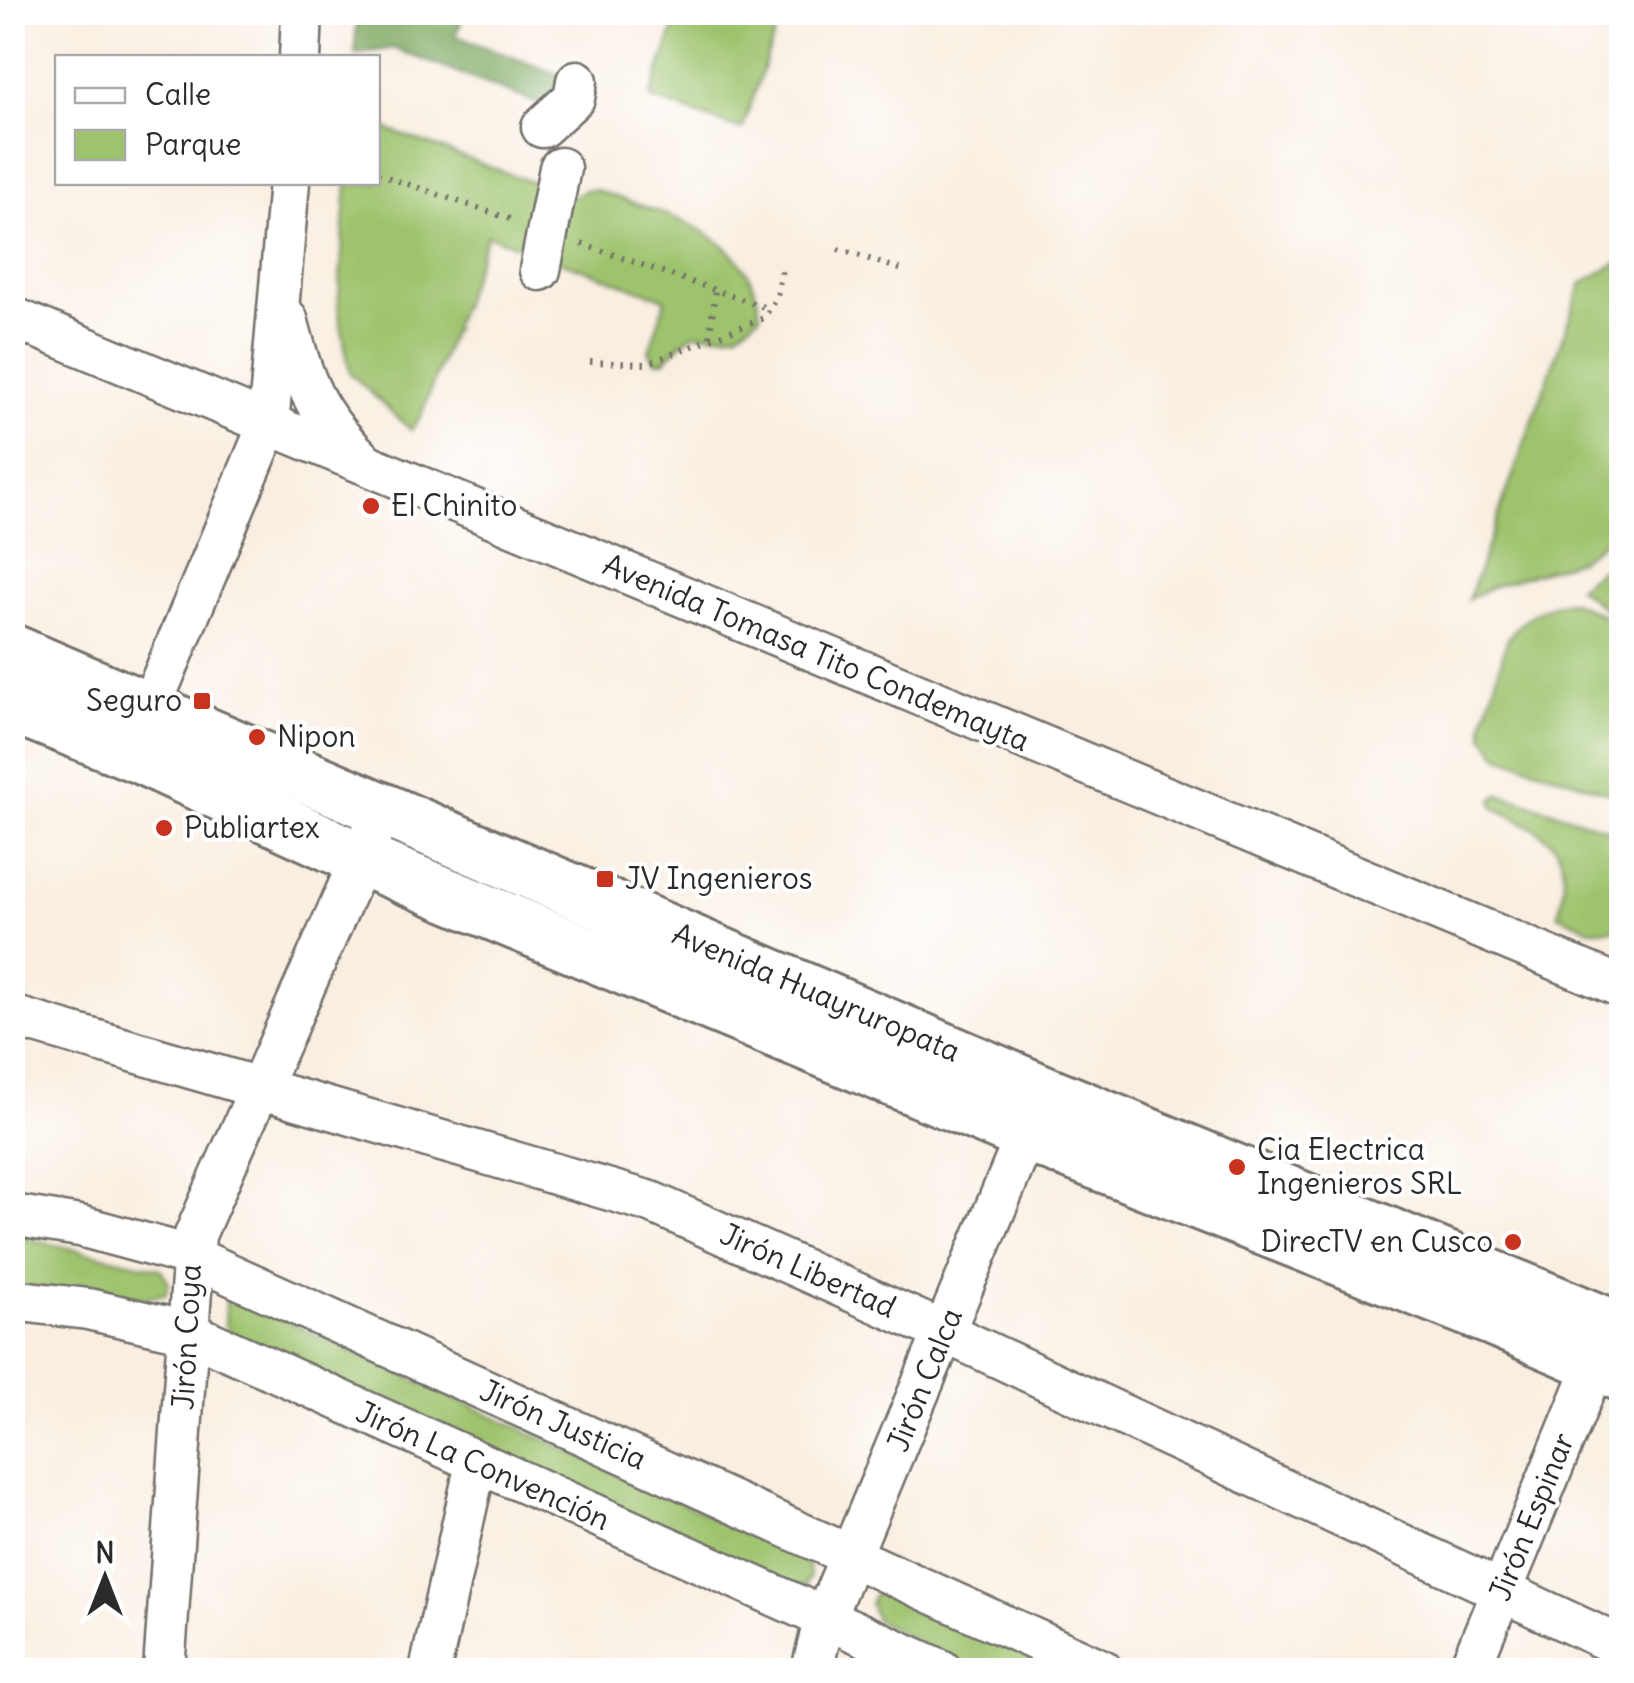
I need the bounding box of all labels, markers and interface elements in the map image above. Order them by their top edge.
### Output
legend [55,55,380,185]
text: Calle [145,75,211,113]
text: Parque [145,125,241,163]
place label: El Chinito [391,486,517,524]
marker: El Chinito [360,495,382,517]
street label: Avenida Tomasa Tito Condemayta [598,545,1035,759]
place label: Seguro [86,681,182,719]
marker: Seguro [191,690,213,712]
place label: Nipon [277,717,356,755]
marker: Nipon [246,726,268,748]
place label: Publiartex [184,808,320,846]
marker: Publiartex [153,817,175,839]
place label: JV Ingenieros [625,859,812,897]
marker: JV Ingenieros [594,868,616,890]
street label: Avenida Huayruropata [667,914,966,1070]
place label: Cia Electrica Ingenieros SRL [1257,1130,1462,1202]
marker: Cia Electrica Ingenieros SRL [1226,1156,1248,1178]
street label: Jirón Libertad [715,1214,902,1326]
place label: DirecTV en Cusco [1261,1222,1493,1260]
marker: DirecTV en Cusco [1502,1231,1524,1253]
street label: Jirón Coya [163,1263,209,1411]
street label: Jirón Calca [878,1302,970,1457]
street label: Jirón Justicia [474,1371,652,1478]
street label: Jirón La Convención [351,1392,616,1538]
street label: Jirón Espinar [1480,1427,1582,1606]
north arrow [55,1528,155,1628]
text: N [95,1535,115,1571]

